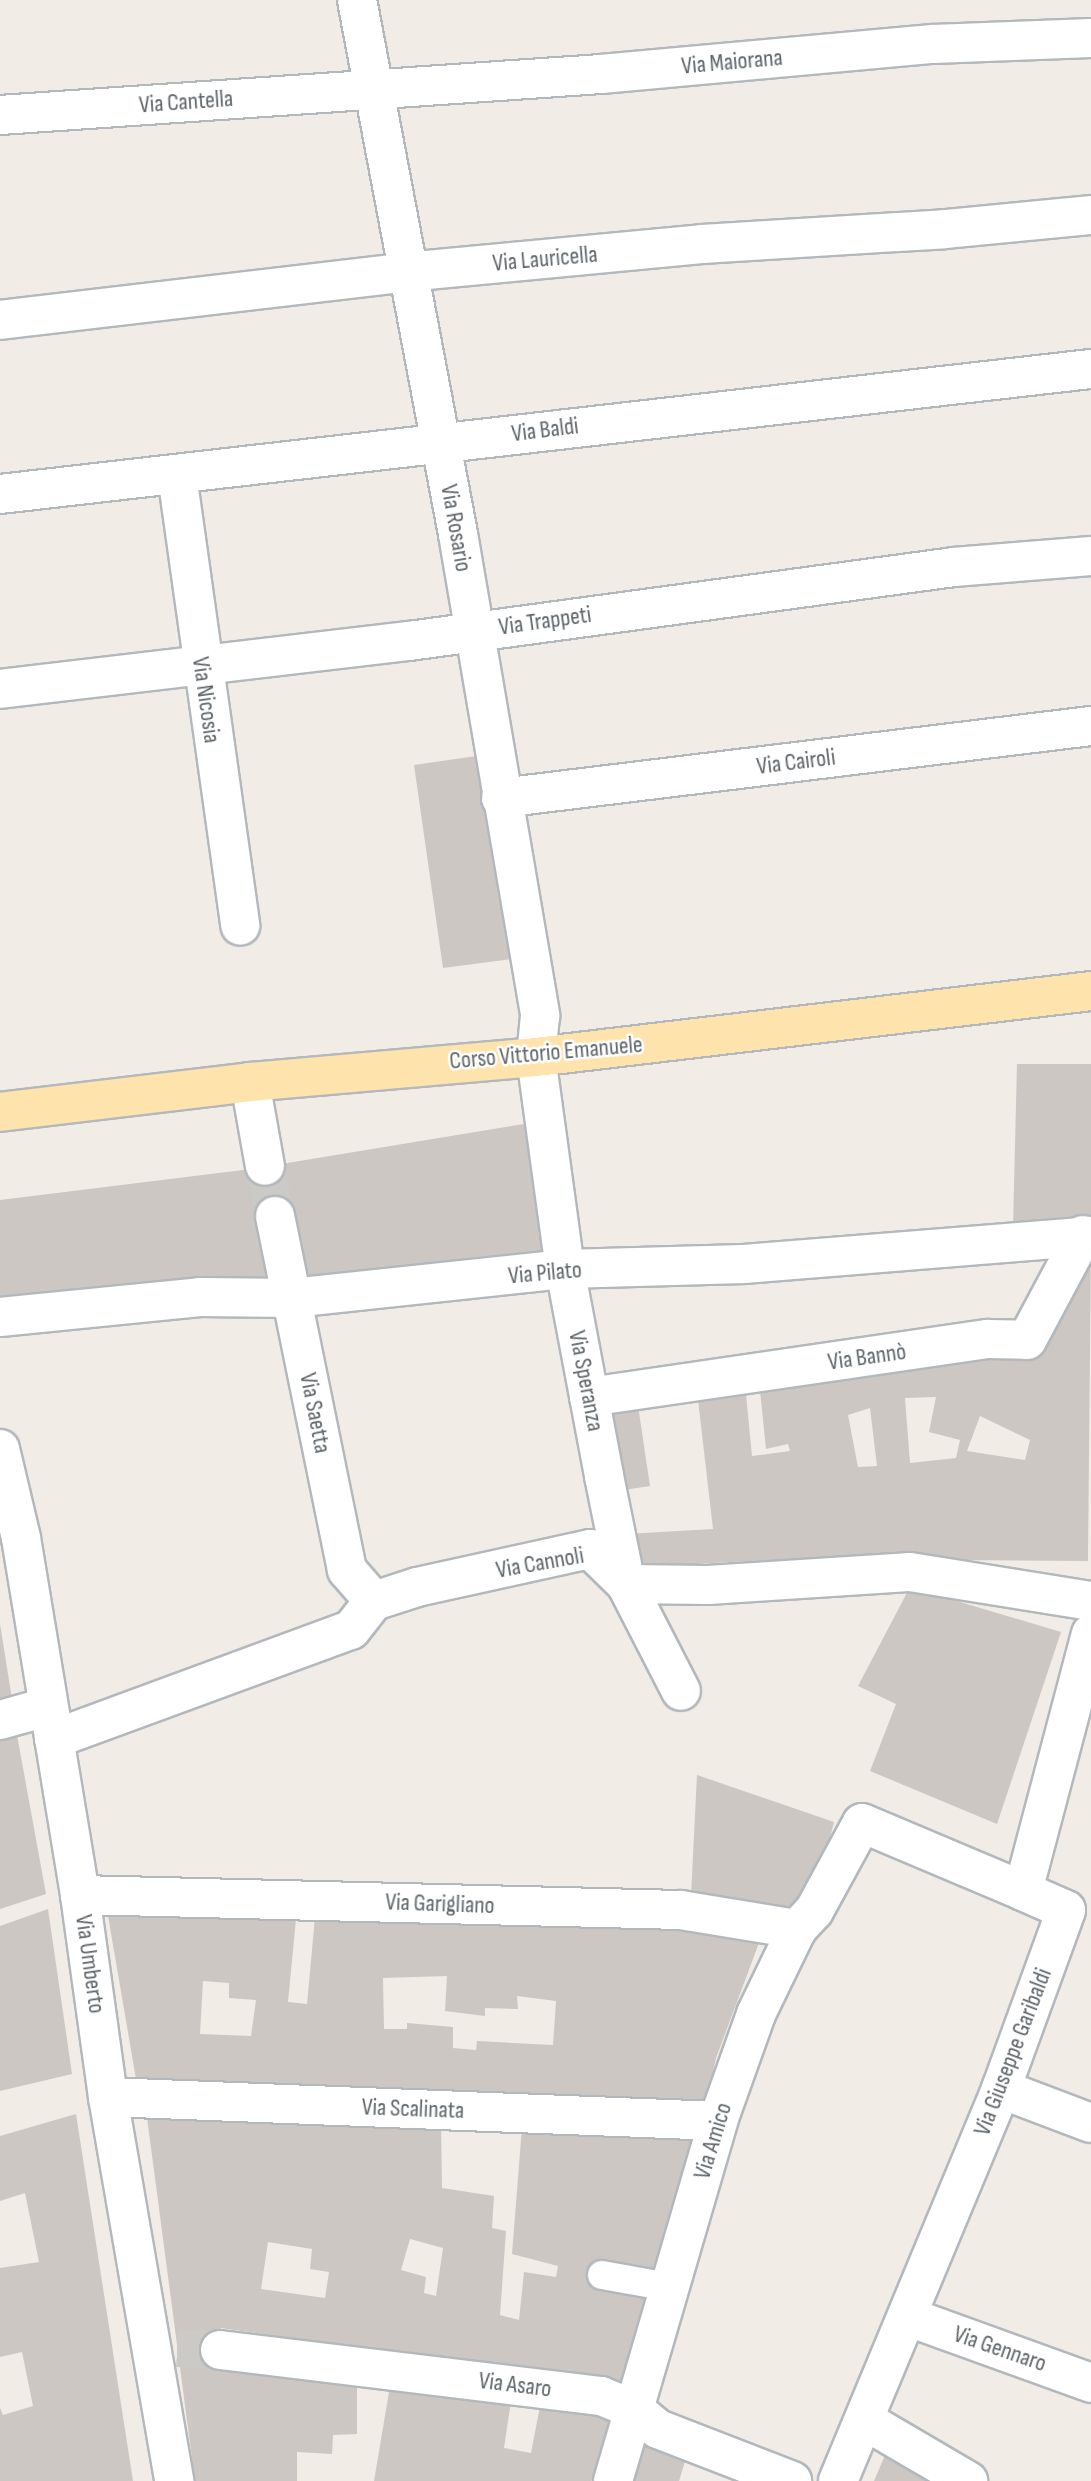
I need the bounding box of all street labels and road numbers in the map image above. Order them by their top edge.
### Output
street label: Via Maiorana [680,43,784,81]
street label: Via Cantella [138,84,234,120]
street label: Via Lauricella [491,240,599,278]
street label: Via Baldi [510,412,580,448]
street label: Via Rosario [434,482,478,574]
street label: Via Trappeti [497,600,593,642]
street label: Via Nicosia [186,655,226,745]
street label: Via Cairoli [755,743,837,781]
street label: Corso Vittorio Emanuele [448,1030,644,1076]
street label: Via Pilato [507,1255,583,1291]
street label: Via Speranza [562,1328,610,1434]
street label: Via Bannò [826,1337,908,1377]
street label: Via Saetta [293,1370,337,1456]
street label: Via Cannoli [494,1541,586,1585]
street label: Via Garigliano [385,1888,495,1920]
street label: Via Umberto [69,1913,111,2015]
street label: Via Giuseppe Garibaldi [968,1964,1058,2140]
street label: Via Scalinata [361,2093,465,2125]
street label: Via Amico [688,2099,738,2183]
street label: Via Gennaro [950,2320,1050,2378]
street label: Via Asaro [477,2366,553,2404]

